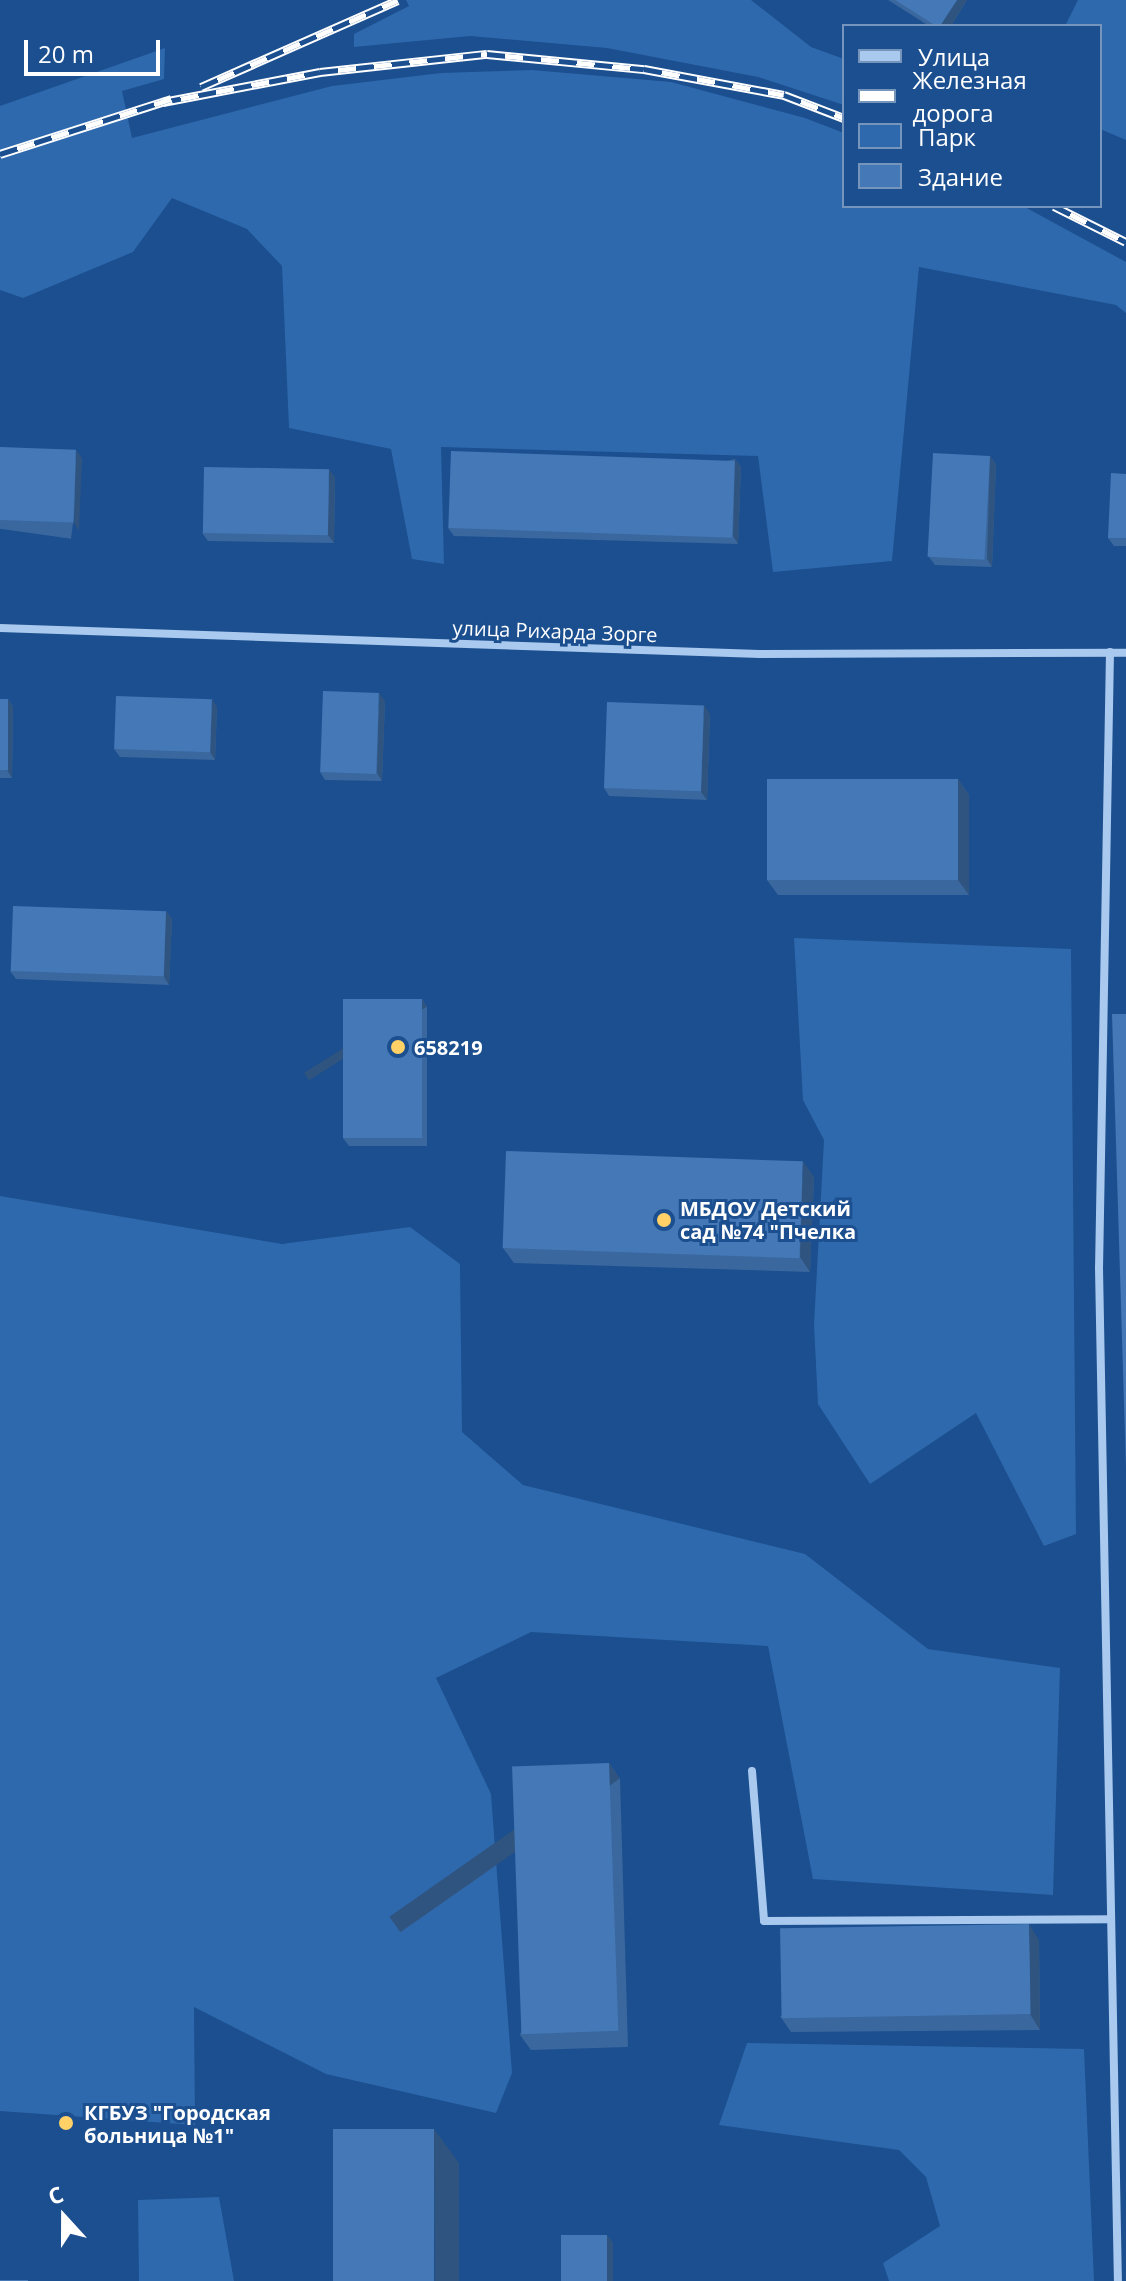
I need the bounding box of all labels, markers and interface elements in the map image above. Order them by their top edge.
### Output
scale bar [28,24,164,74]
legend [842,24,1102,208]
text: 20 m [38,37,94,70]
text: Улица [918,40,990,73]
text: Железная дорога [912,63,1027,129]
text: Парк [918,120,976,153]
text: Здание [918,160,1003,193]
street label: улица Рихарда Зорге [452,615,658,647]
place label: 658219 [414,1035,483,1059]
marker: 658219 [389,1038,407,1056]
place label: МБДОУ Детский сад №74 "Пчелка [680,1196,856,1243]
marker: МБДОУ Детский сад №74 "Пчелка [655,1211,673,1229]
place label: КГБУЗ "Городская больница №1" [84,2100,271,2147]
marker: КГБУЗ "Городская больница №1" [55,2112,77,2134]
north arrow [24,2177,104,2257]
text: С [43,2178,67,2211]

